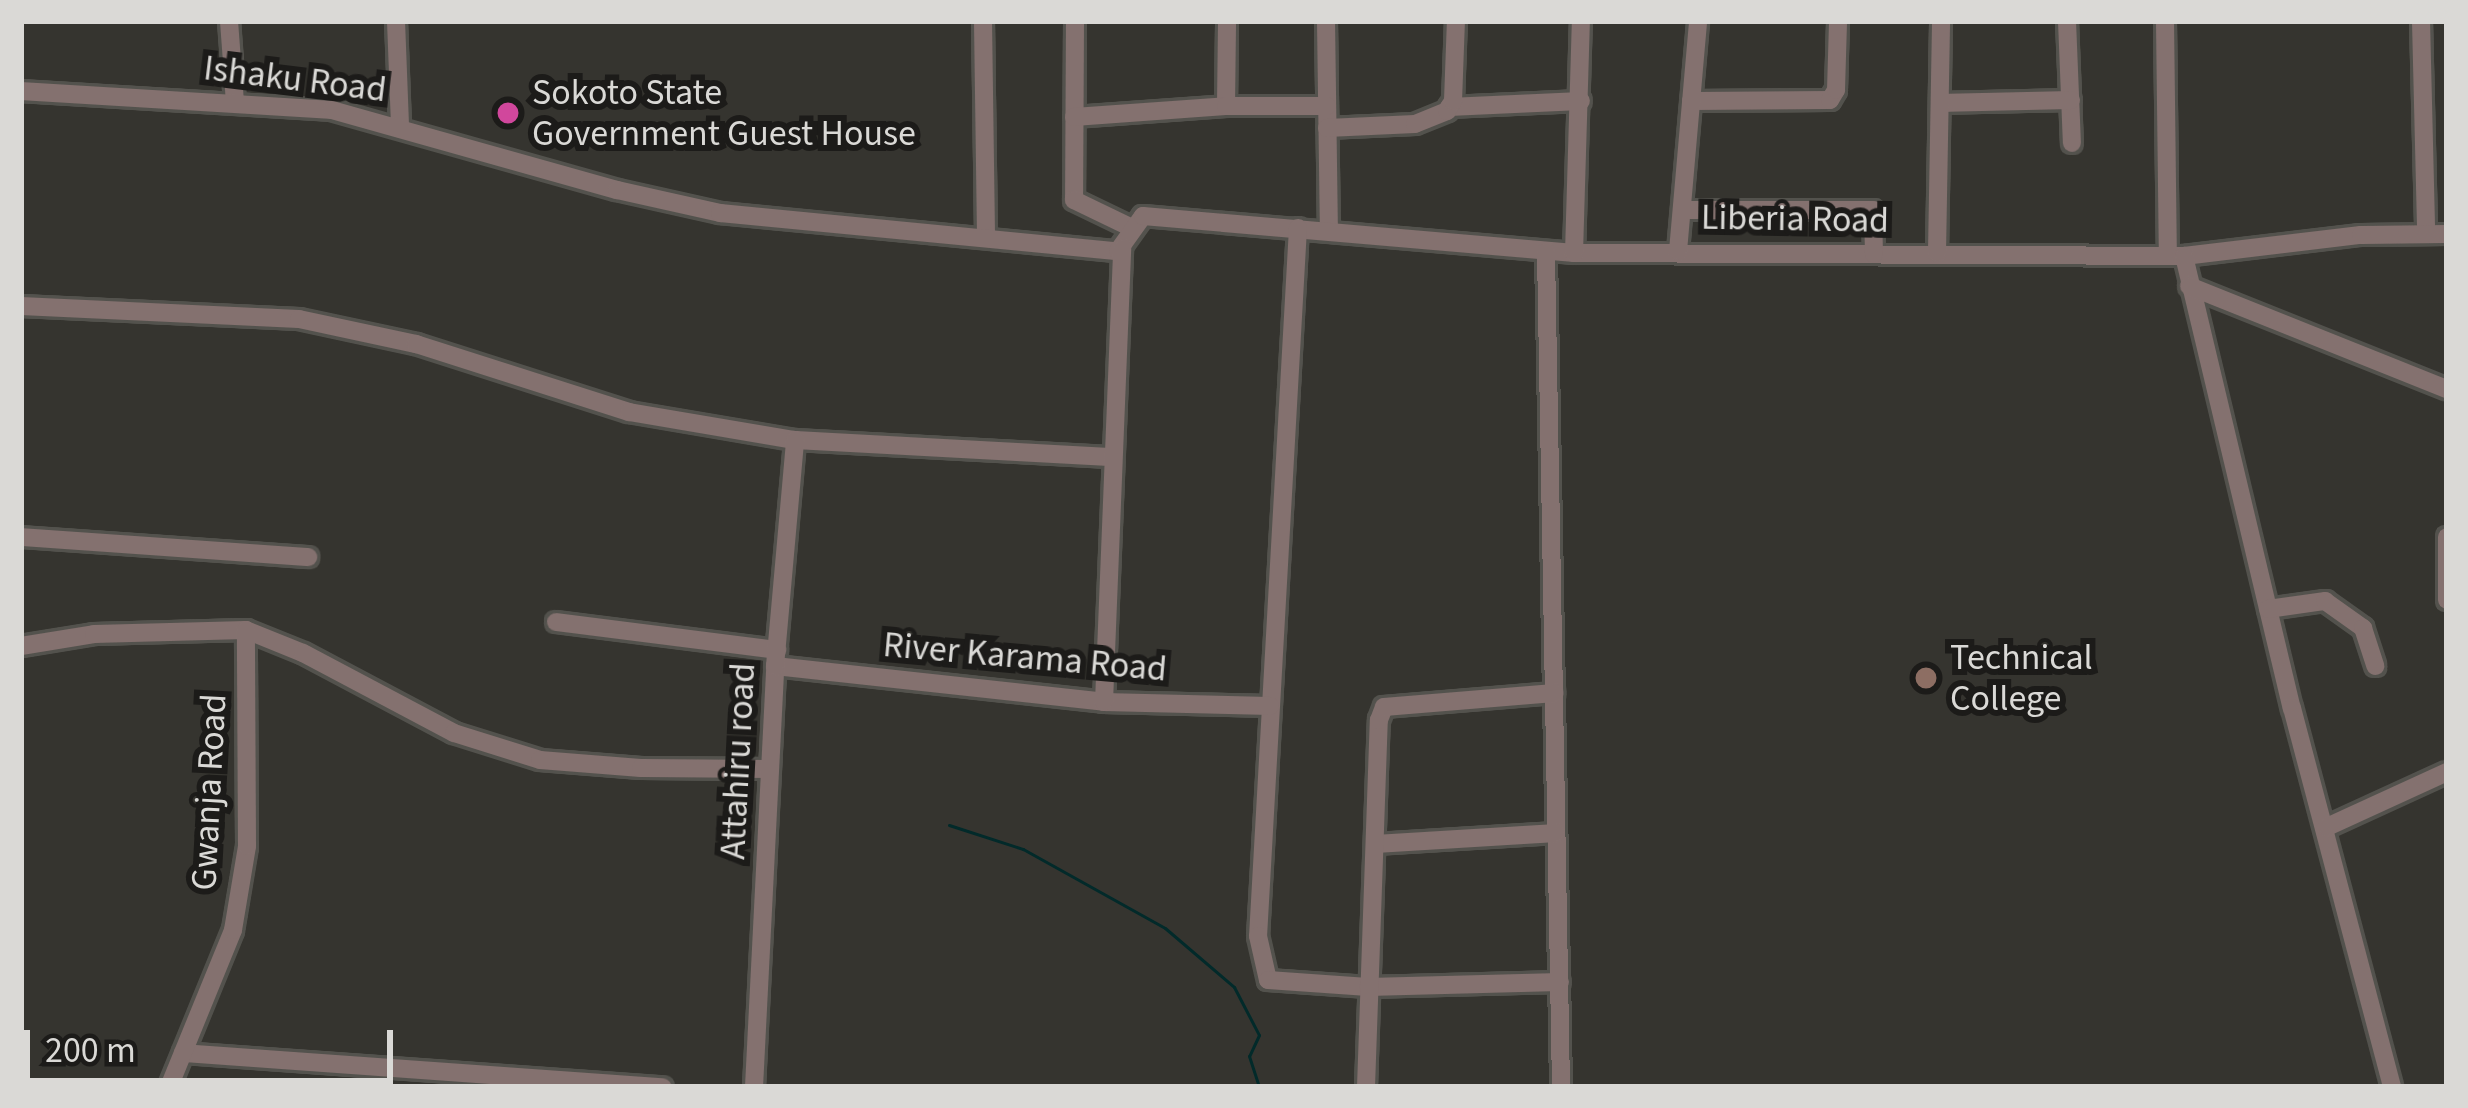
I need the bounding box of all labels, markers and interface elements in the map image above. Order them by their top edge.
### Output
street label: Ishaku Road [201,46,389,112]
place label: Sokoto State Government Guest House [532,70,916,155]
marker: Sokoto State Government Guest House [495,100,521,126]
street label: Liberia Road [1701,196,1889,242]
street label: River Karama Road [881,623,1169,691]
place label: Technical College [1950,635,2093,720]
street label: Attahiru road [711,661,765,861]
marker: Technical College [1913,665,1939,691]
street label: Gwanja Road [182,692,236,892]
scale bar [30,1006,399,1080]
text: 200 m [45,1025,136,1076]

